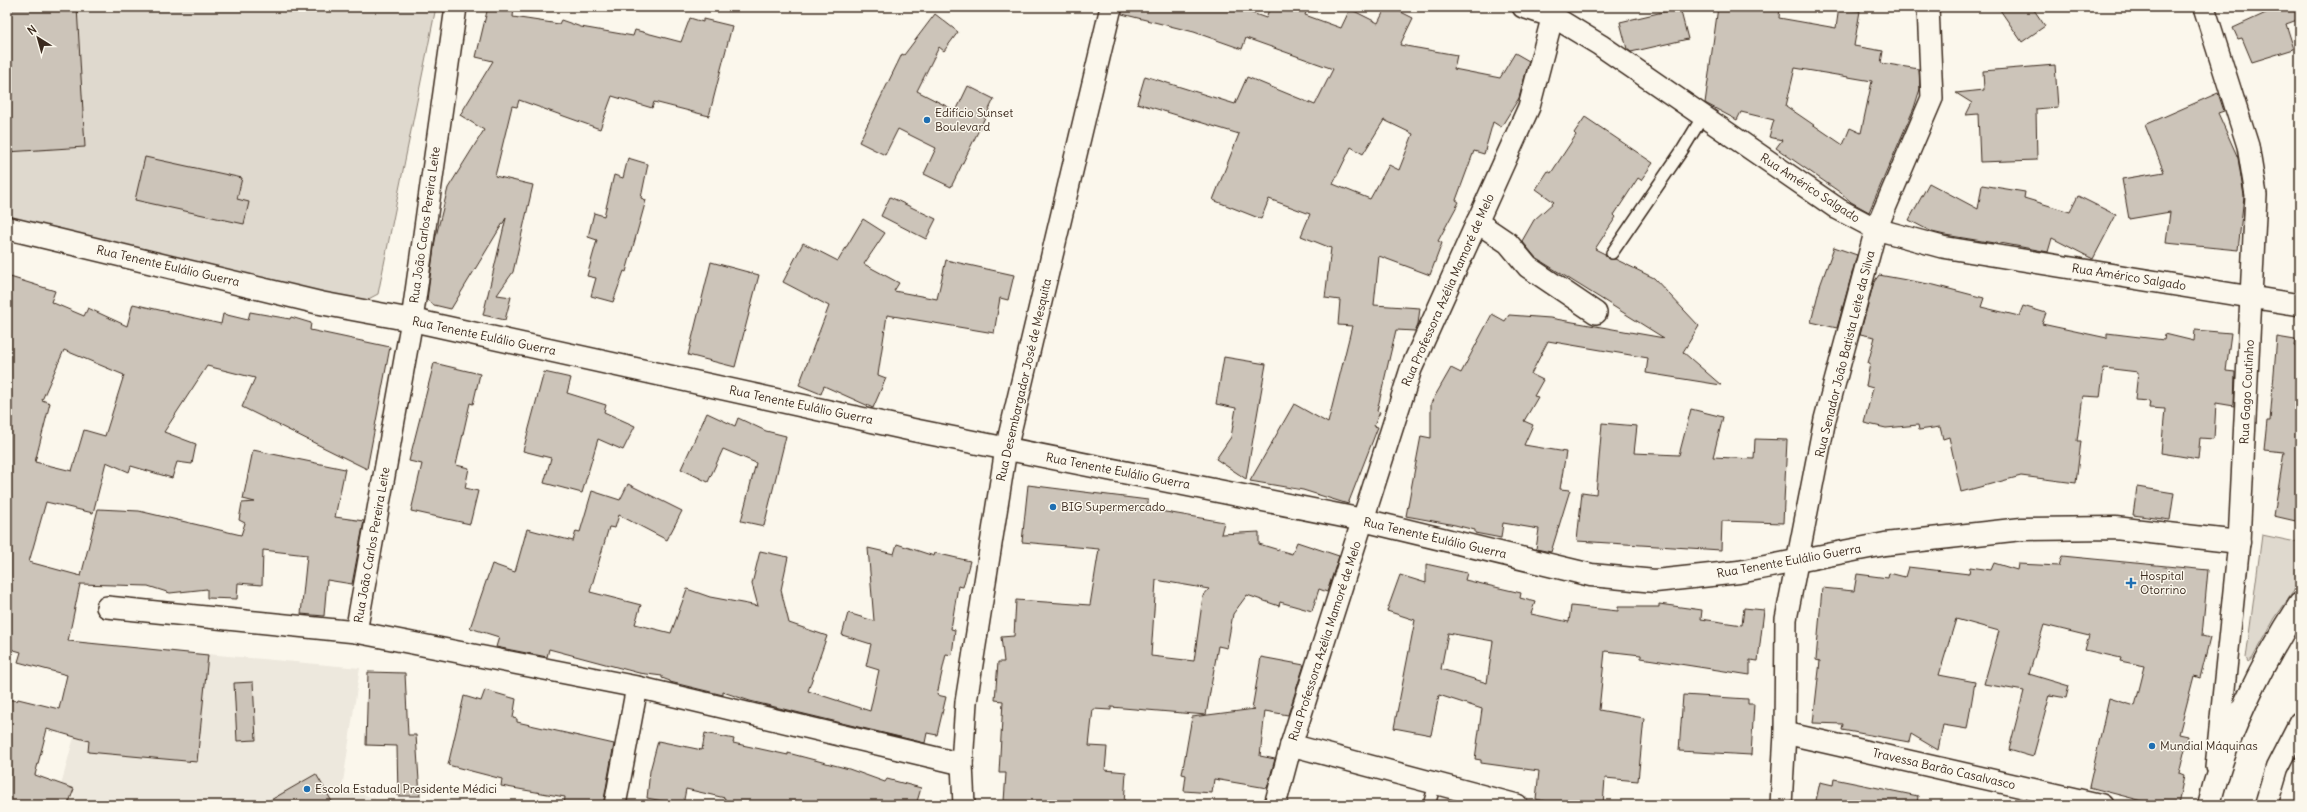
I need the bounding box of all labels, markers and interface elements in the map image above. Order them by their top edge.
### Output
north arrow [18,18,58,58]
text: N [25,22,39,38]
place label: Edifício Sunset Boulevard [935,105,1013,134]
marker: Edifício Sunset Boulevard [922,115,932,125]
street label: Rua João Carlos Pereira Leite [406,146,443,304]
street label: Rua Américo Salgado [1758,150,1863,225]
street label: Rua Professora Azélia Mamoré de Melo [1398,191,1497,388]
street label: Rua Tenente Eulálio Guerra [95,242,241,289]
street label: Rua Senador João Batista Leite da Silva [1812,249,1878,459]
street label: Rua Américo Salgado [2071,260,2188,293]
street label: Rua Desembargador José de Mesquita [993,277,1054,483]
street label: Rua Tenente Eulálio Guerra [411,313,557,358]
street label: Rua Gago Coutinho [2236,339,2257,445]
street label: Rua Tenente Eulálio Guerra [728,382,874,427]
street label: Rua Tenente Eulálio Guerra [1045,449,1192,492]
street label: Rua João Carlos Pereira Leite [350,466,393,624]
place label: BIG Supermercado [1061,499,1166,514]
marker: BIG Supermercado [1048,502,1058,512]
street label: Rua Tenente Eulálio Guerra [1362,514,1508,561]
street label: Rua Professora Azélia Mamoré de Melo [1285,539,1364,743]
street label: Rua Tenente Eulálio Guerra [1715,540,1863,581]
place label: Hospital Otorrino [2140,568,2187,597]
marker: Hospital Otorrino [2125,577,2137,589]
place label: Mundial Máquinas [2160,738,2258,753]
marker: Mundial Máquinas [2147,741,2157,751]
street label: Travessa Barão Casalvasco [1871,745,2017,792]
place label: Escola Estadual Presidente Médici [315,781,497,796]
marker: Escola Estadual Presidente Médici [302,784,312,794]

